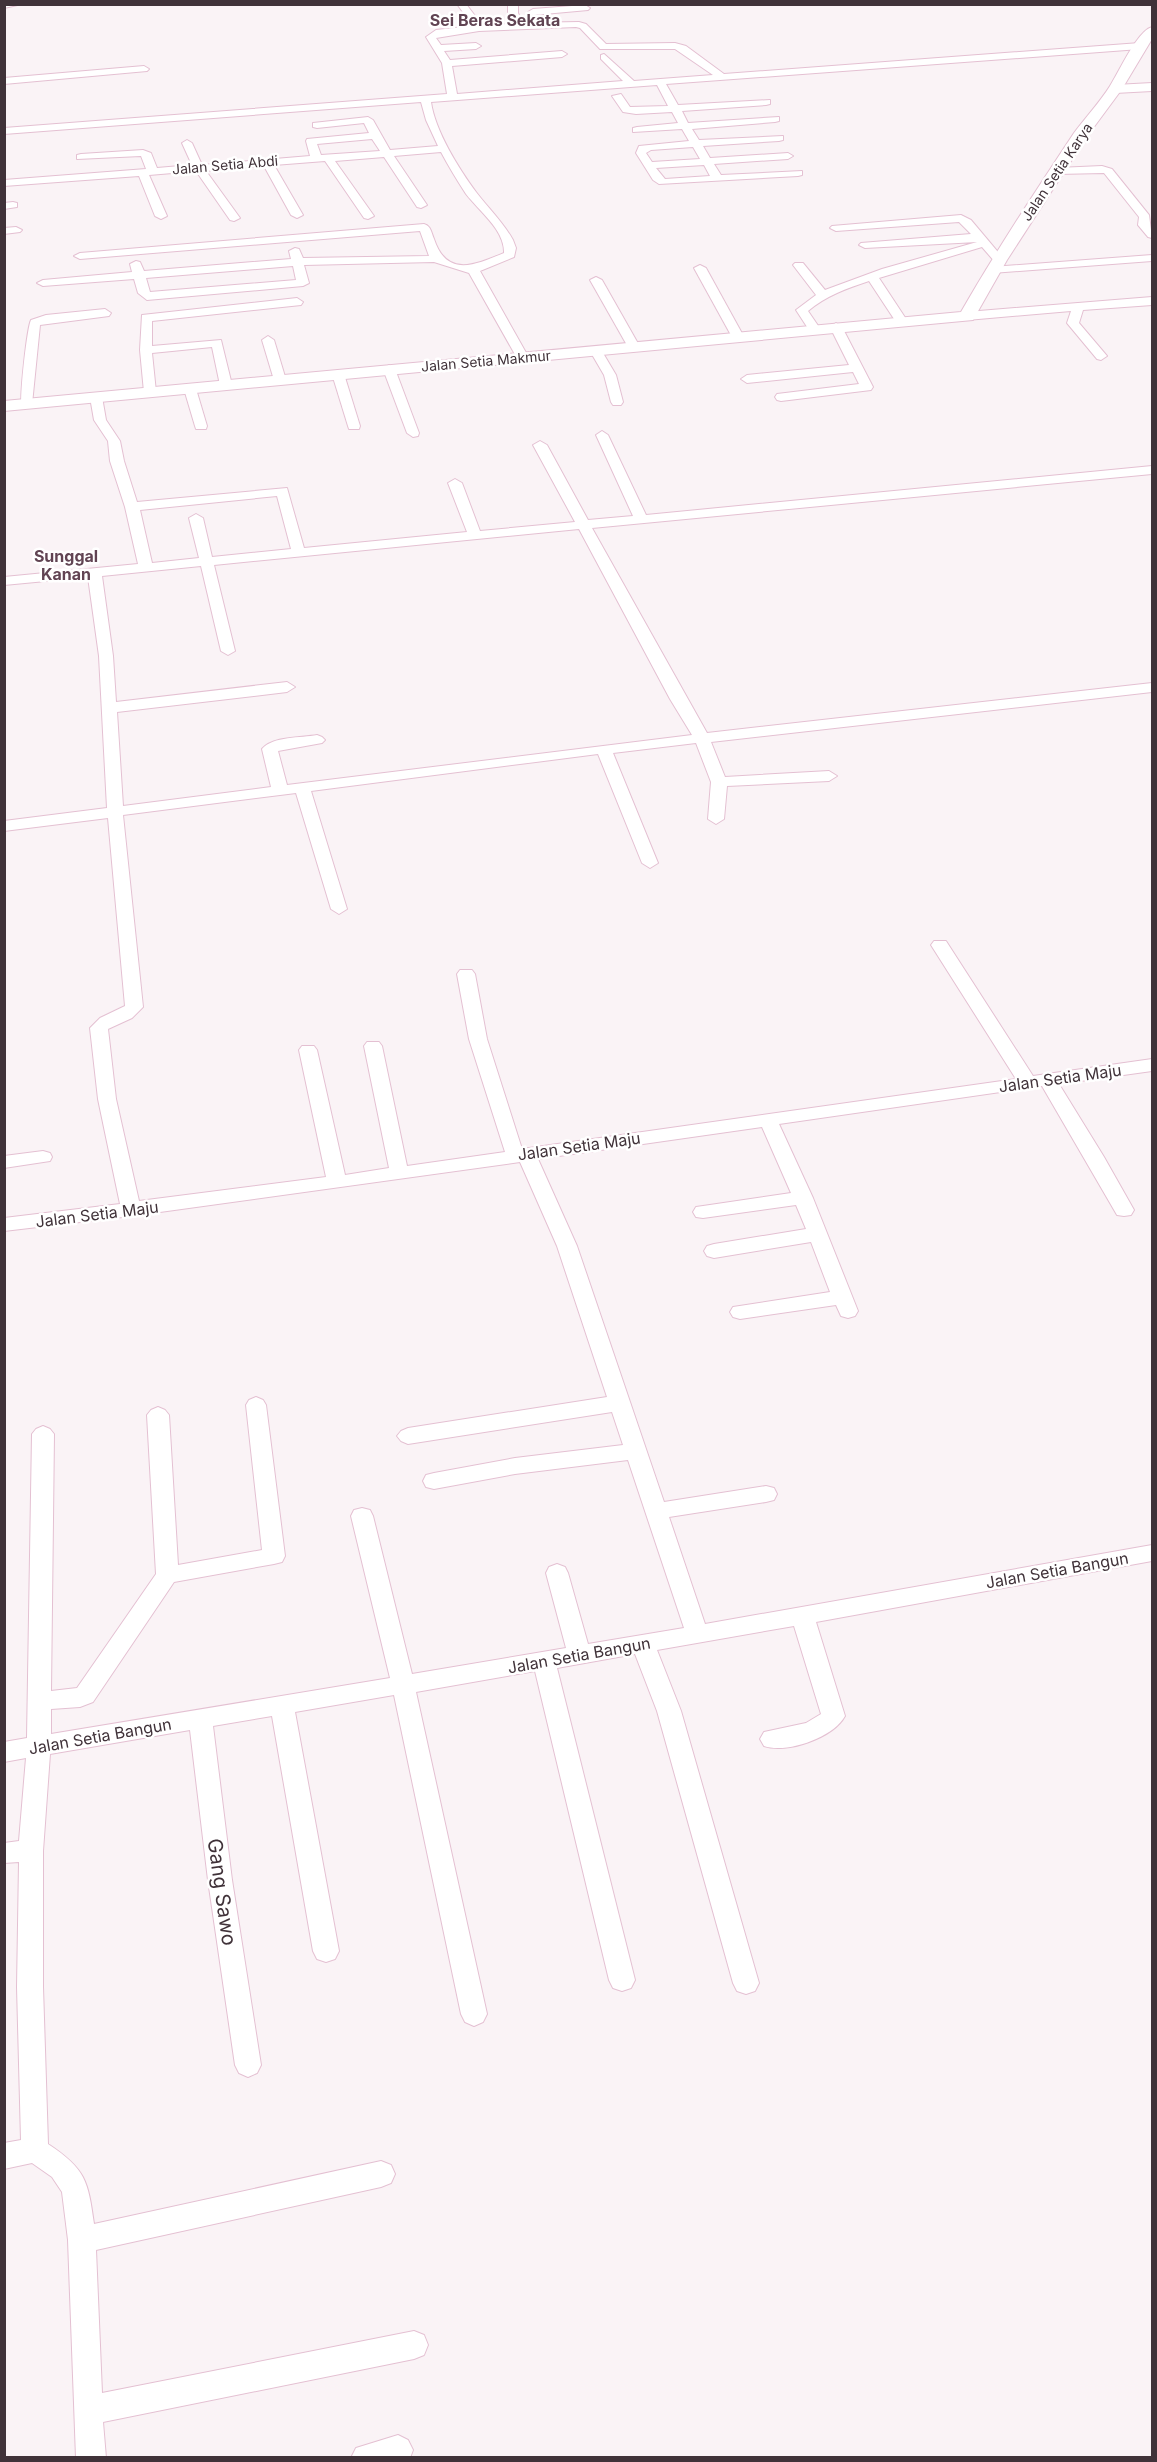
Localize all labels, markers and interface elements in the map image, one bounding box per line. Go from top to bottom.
district label: Sei Beras Sekata [430,10,560,30]
street label: Jalan Setia Karya [1017,119,1096,224]
street label: Jalan Setia Abdi [171,151,279,178]
street label: Jalan Setia Makmur [420,346,552,375]
district label: Sunggal Kanan [34,546,98,584]
street label: Jalan Setia Maju [997,1059,1123,1097]
street label: Jalan Setia Maju [516,1127,642,1165]
street label: Jalan Setia Maju [34,1197,160,1231]
street label: Jalan Setia Bangun [984,1548,1130,1592]
street label: Jalan Setia Bangun [506,1633,652,1677]
street label: Jalan Setia Bangun [27,1714,173,1758]
street label: Gang Sawo [203,1837,241,1947]

